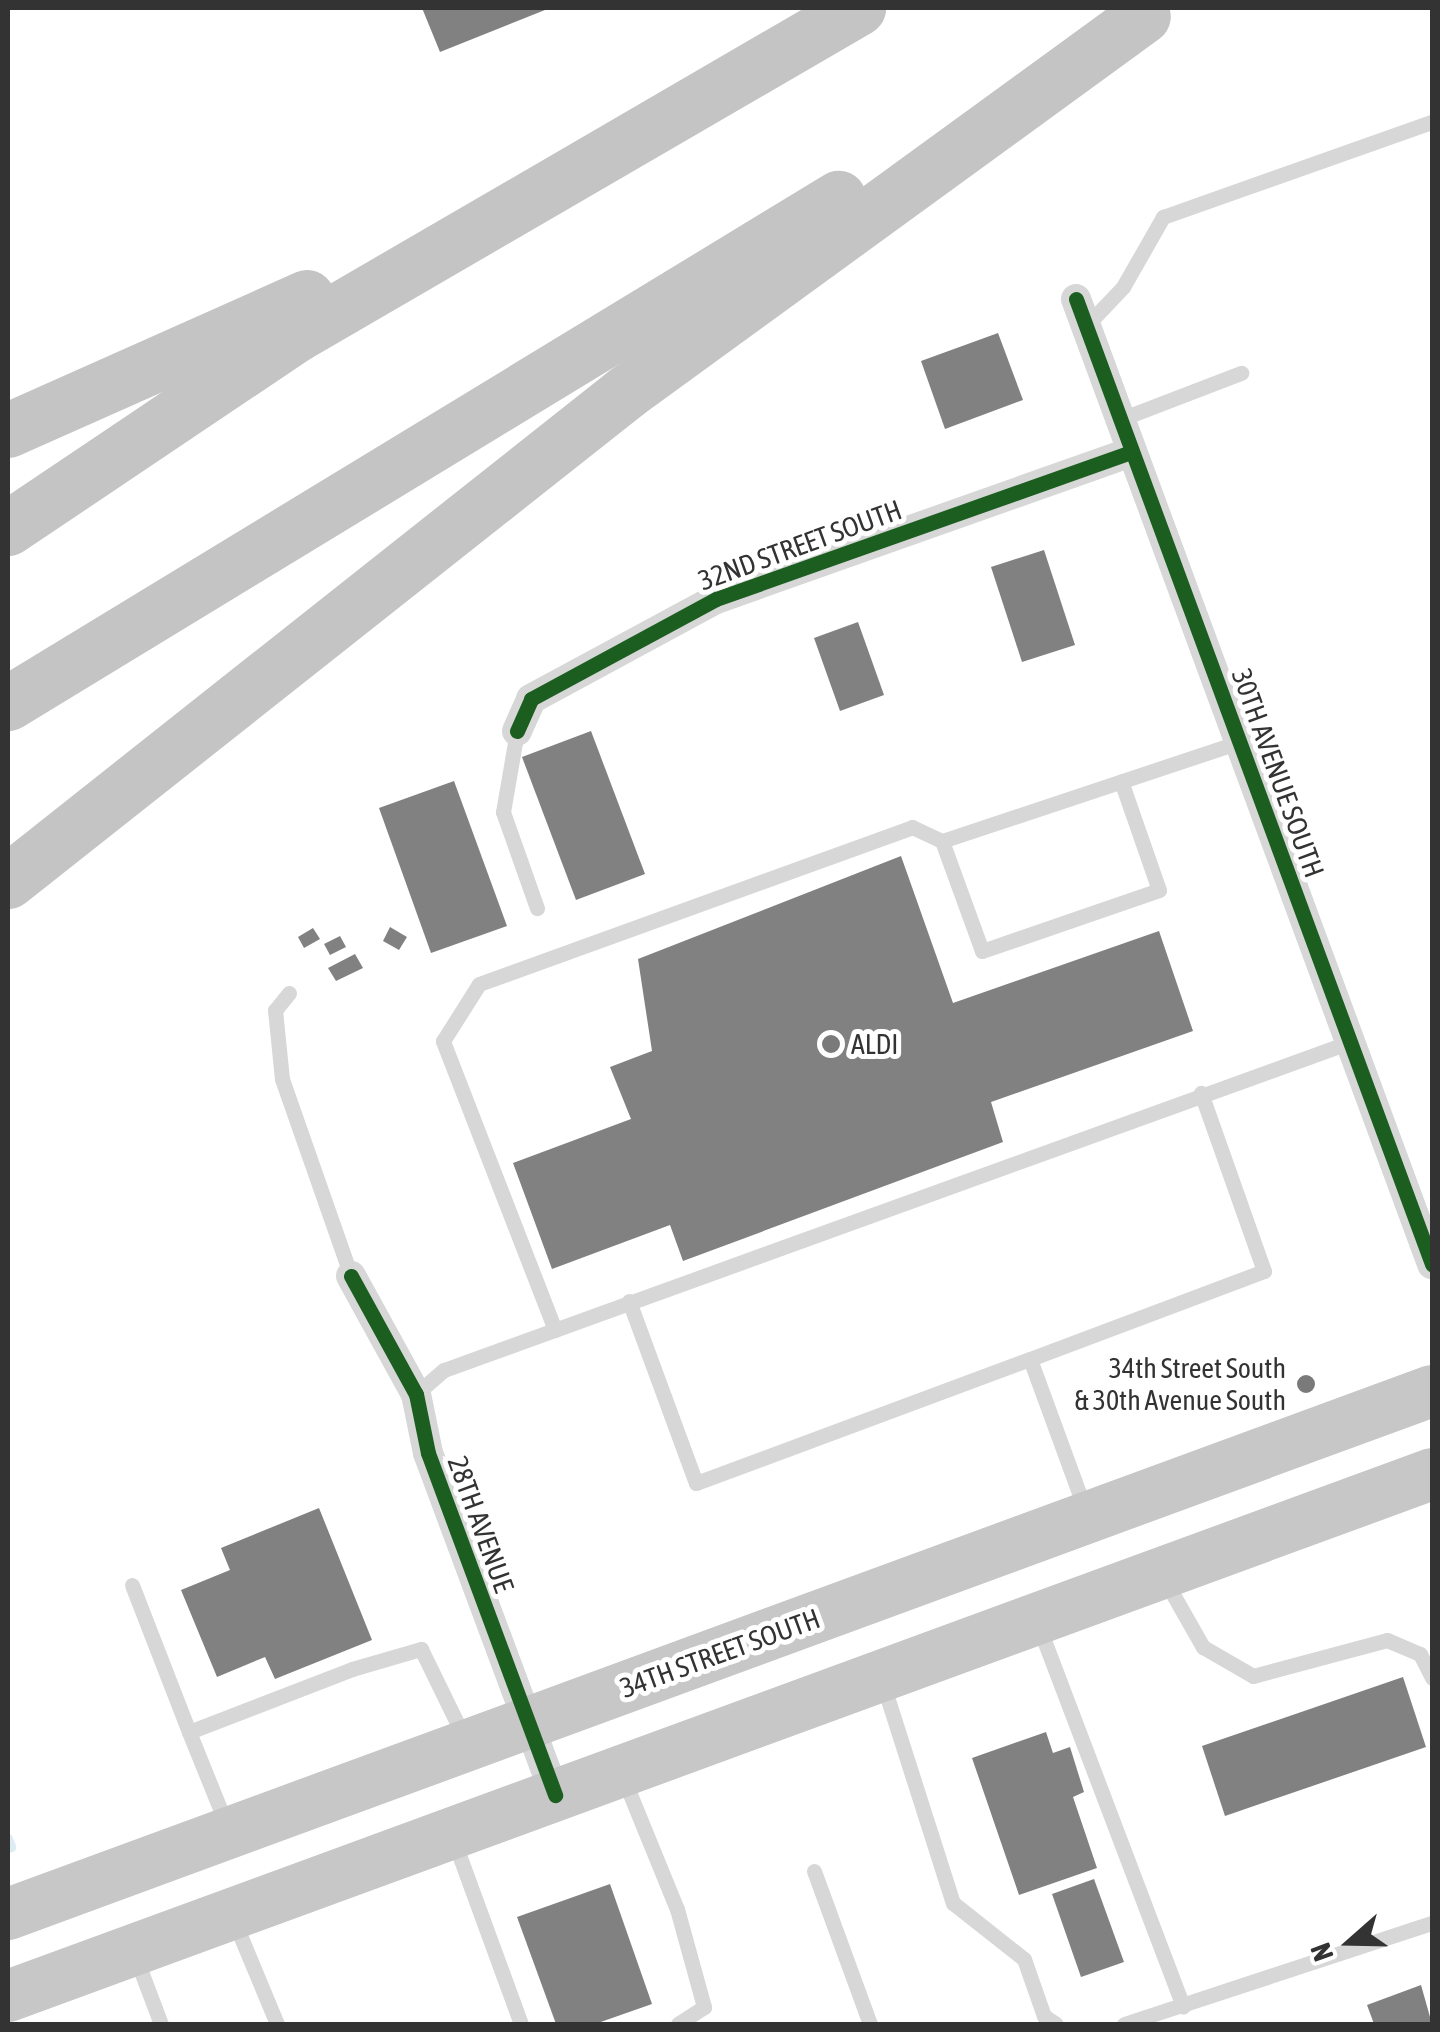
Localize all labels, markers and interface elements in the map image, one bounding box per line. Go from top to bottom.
street label: 32ND STREET SOUTH [694,493,906,597]
street label: 30TH AVENUE SOUTH [1225,664,1331,882]
place label: ALDI [851,1027,898,1061]
marker: ALDI [820,1033,842,1055]
place label: 34th Street South & 30th Avenue South [1074,1351,1286,1417]
marker: 34th Street South & 30th Avenue South [1295,1373,1317,1395]
street label: 28TH AVENUE [441,1451,521,1597]
street label: 34TH STREET SOUTH [616,1601,824,1705]
north arrow [1300,1892,1400,1992]
text: N [1304,1939,1340,1966]

